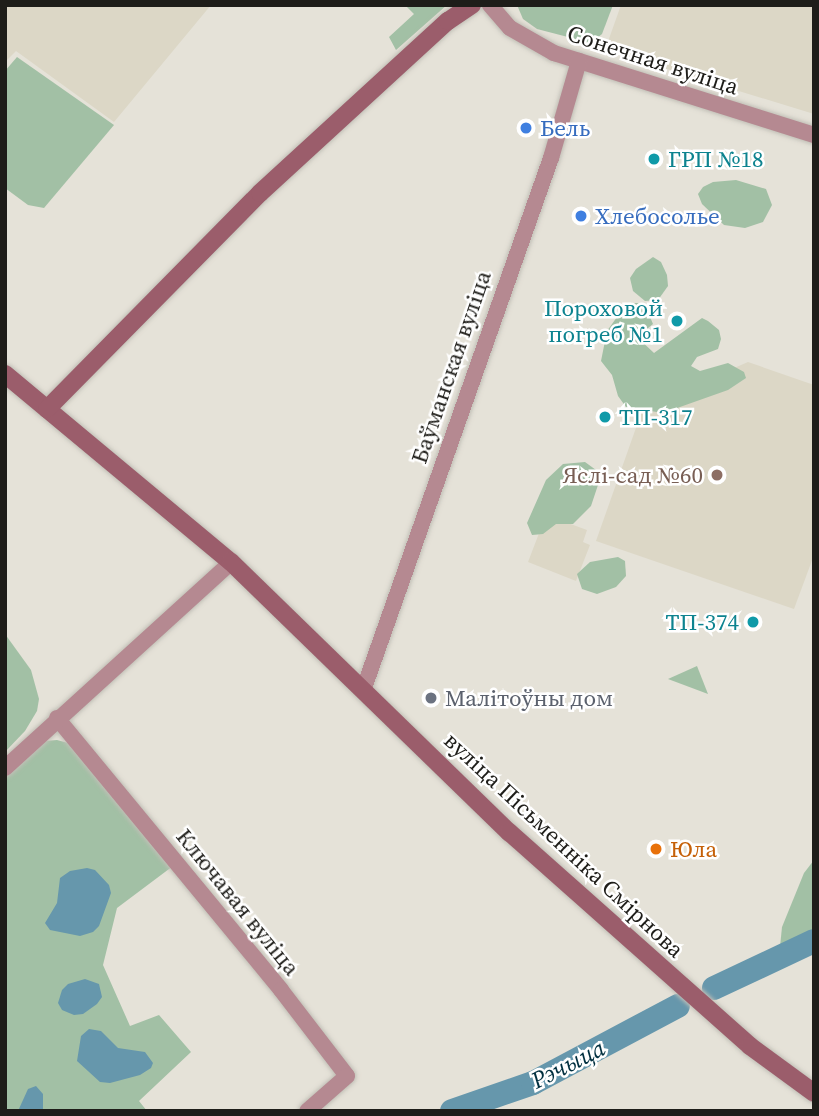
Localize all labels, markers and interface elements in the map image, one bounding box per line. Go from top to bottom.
street label: Сонечная вуліца [564,19,742,101]
place label: Бель [540,114,590,142]
marker: Бель [518,120,534,136]
place label: ГРП №18 [668,145,764,173]
marker: ГРП №18 [646,151,662,167]
place label: Хлебосолье [595,202,720,230]
marker: Хлебосолье [573,208,589,224]
street label: Баўманская вуліца [405,267,497,467]
place label: Пороховой погреб №1 [544,294,663,348]
marker: Пороховой погреб №1 [669,313,685,329]
place label: ТП-317 [619,403,692,431]
marker: ТП-317 [597,409,613,425]
place label: Яслі-сад №60 [563,461,703,489]
marker: Яслі-сад №60 [709,467,725,483]
place label: ТП-374 [666,608,739,636]
marker: ТП-374 [745,614,761,630]
place label: Малітоўны дом [445,684,613,712]
marker: Малітоўны дом [423,690,439,706]
street label: вуліца Пісьменніка Смірнова [438,727,690,963]
street label: Ключавая вуліца [170,823,306,981]
place label: Юла [670,835,717,863]
marker: Юла [648,841,664,857]
water label: Рэчыца [526,1033,610,1095]

